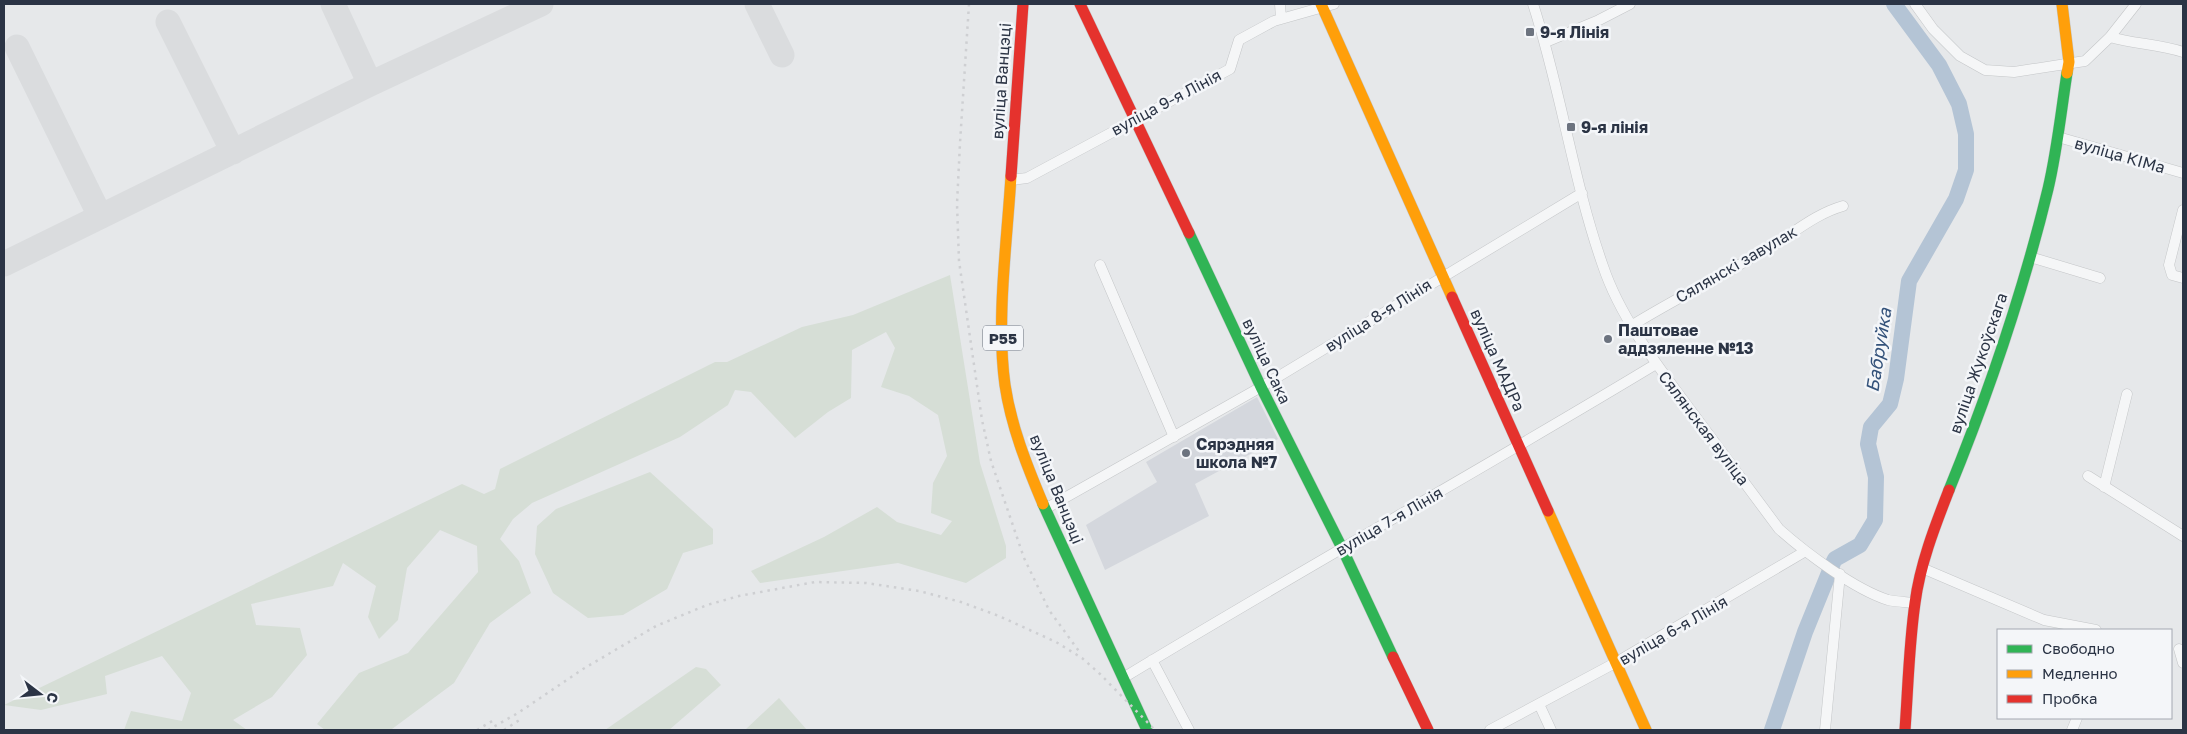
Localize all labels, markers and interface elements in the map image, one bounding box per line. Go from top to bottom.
street label: вуліца Ванцэці [987,22,1015,140]
place label: 9-я Лінія [1540,22,1609,42]
marker: 9-я Лінія [1524,26,1536,38]
street label: вуліца 9-я Лінія [1107,65,1225,139]
place label: 9-я лінія [1581,117,1648,137]
marker: 9-я лінія [1565,121,1577,133]
street label: вуліца КІМа [2072,133,2168,177]
street label: Сялянскі завулак [1672,221,1800,307]
street label: вуліца 8-я Лінія [1321,274,1435,356]
street label: вуліца Жукоўскага [1945,290,2011,436]
street label: вуліца МАДРа [1466,306,1530,414]
water label: Бабруйка [1860,306,1896,394]
street label: вуліца Сака [1238,315,1296,407]
place label: Паштовае аддзяленне №13 [1618,320,1754,358]
road number: Р55 [983,326,1023,350]
marker: Паштовае аддзяленне №13 [1602,333,1614,345]
street label: Сялянская вуліца [1654,367,1754,489]
street label: вуліца Ванцэці [1026,431,1088,547]
place label: Сярэдняя школа №7 [1196,434,1277,472]
marker: Сярэдняя школа №7 [1180,447,1192,459]
street label: вуліца 7-я Лінія [1332,482,1446,560]
street label: вуліца 6-я Лінія [1615,591,1731,669]
legend [1997,629,2172,719]
text: Свободно [2042,639,2115,657]
text: Медленно [2042,664,2118,682]
north arrow [15,669,65,719]
text: Пробка [2042,689,2097,707]
text: С [43,691,63,705]

